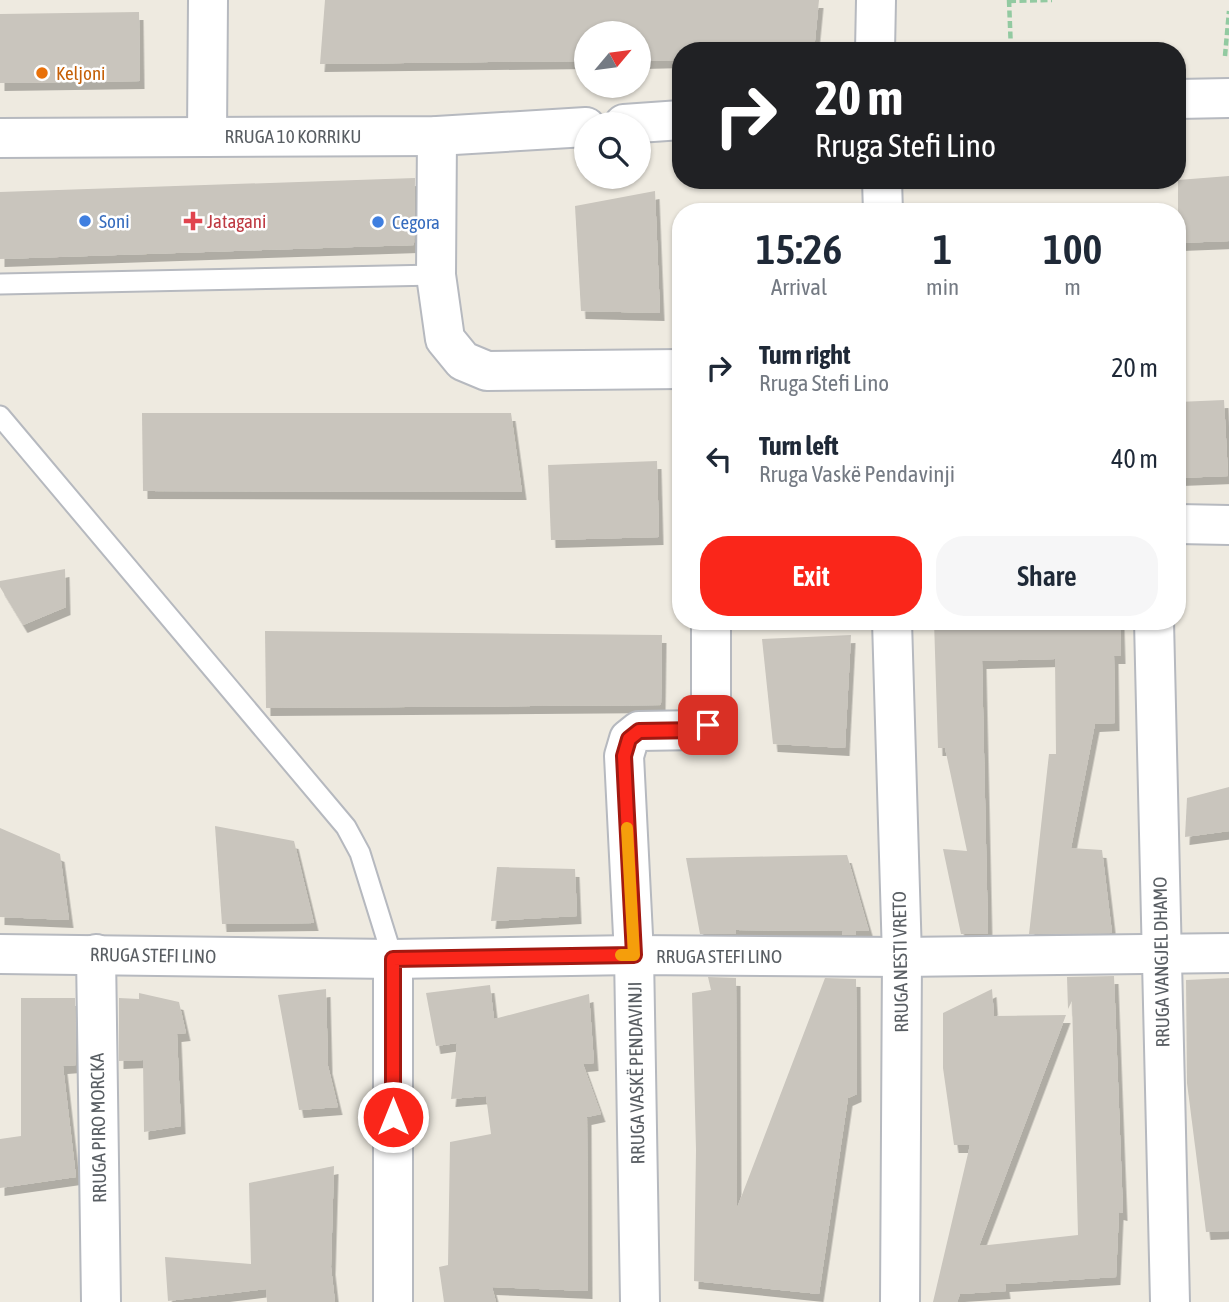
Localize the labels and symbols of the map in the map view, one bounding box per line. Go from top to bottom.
north arrow [574,21,651,98]
place label: Keljoni [56,62,105,84]
marker: Keljoni [34,65,50,81]
street label: RRUGA 10 KORRIKU [225,125,361,147]
place label: Soni [99,210,130,232]
place label: Jatagani [207,210,266,232]
place label: Cegora [392,211,440,233]
marker: Soni [77,213,93,229]
marker: Jatagani [185,213,201,229]
marker: Cegora [370,214,386,230]
pin [678,695,738,755]
street label: RRUGA VANGJEL DHAMO [1149,876,1173,1048]
street label: RRUGA NESTI VRETO [888,891,912,1033]
street label: RRUGA STEFI LINO [90,943,216,967]
street label: RRUGA STEFI LINO [656,945,782,967]
street label: RRUGA VASKË PENDAVINJI [623,981,649,1165]
street label: RRUGA PIRO MORCKA [86,1052,110,1203]
position arrow [356,1080,430,1154]

